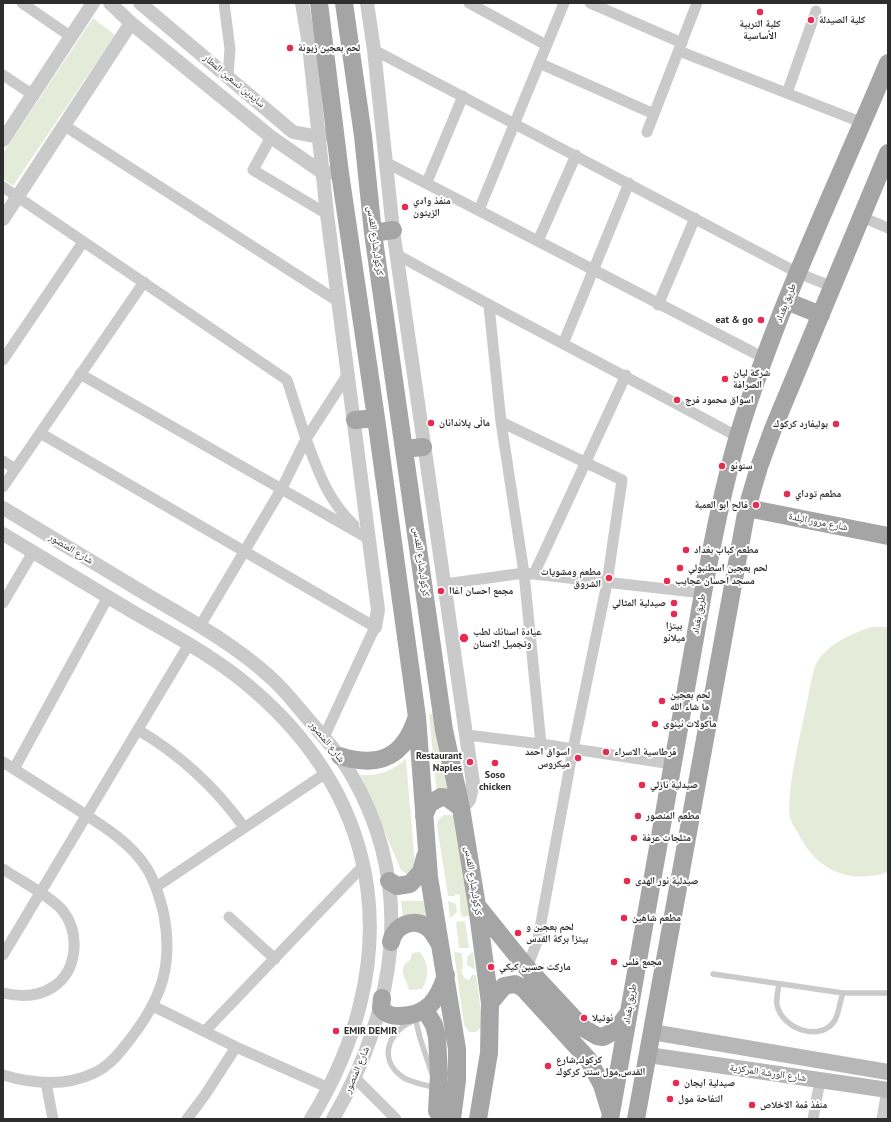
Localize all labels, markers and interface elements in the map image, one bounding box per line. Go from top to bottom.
marker: كلية التربية الأساسية [755,7,765,17]
place label: كلية الصيدلة [819,14,865,26]
marker: كلية الصيدلة [806,15,816,25]
place label: كلية التربية الأساسية [739,18,781,42]
place label: لحم بعجين زيونة [298,42,360,54]
marker: لحم بعجين زيونة [285,43,295,53]
street label: سايدين تسعين المطار [201,52,267,110]
place label: منفذ وادي الزيتون [413,195,451,218]
marker: منفذ وادي الزيتون [400,202,410,212]
street label: كركوك,شارع القدس [364,206,386,276]
street label: طريق بغداد [773,282,799,324]
place label: eat & go [716,314,753,326]
marker: eat & go [756,315,766,325]
place label: شركة ليان الصرافة [733,367,770,390]
marker: شركة ليان الصرافة [720,374,730,384]
place label: اسواق محمود فرج [685,394,754,406]
marker: اسواق محمود فرج [672,395,682,405]
place label: ماڵی پلاندانان [439,417,490,429]
marker: ماڵی پلاندانان [426,418,436,428]
place label: بوليفارد كركوك [773,418,828,430]
marker: بوليفارد كركوك [831,419,841,429]
place label: سنونو [730,460,752,472]
marker: سنونو [717,461,727,471]
place label: مطعم توداي [795,488,841,500]
marker: مطعم توداي [782,489,792,499]
place label: فالح ابو العمبة [695,499,748,511]
marker: فالح ابو العمبة [751,500,761,510]
street label: شارع مرور البلدة [787,510,849,534]
street label: كركوك,شارع القدس [410,527,432,597]
street label: شارع المنصور [47,531,95,567]
place label: مطعم كباب بغداد [694,544,758,556]
marker: مطعم كباب بغداد [681,545,691,555]
place label: لحم بعجين اسطنبولي [688,562,767,574]
marker: لحم بعجين اسطنبولي [675,563,685,573]
place label: مطعم ومشويات الشروق [541,566,601,590]
marker: مطعم ومشويات الشروق [604,573,614,583]
place label: مسجد احسان عجايب [675,575,755,587]
marker: مسجد احسان عجايب [662,576,672,586]
place label: مجمع احسان اغاا [449,585,513,597]
marker: مجمع احسان اغاا [436,586,446,596]
street label: طريق بغداد [690,593,708,635]
place label: صيدلية المثالي [612,597,666,609]
marker: صيدلية المثالي [669,598,679,608]
marker: بيتزا ميلانو [669,609,679,619]
place label: بيتزا ميلانو [663,620,685,644]
place label: عيادة اسنانك لطب وتجميل الاسنان [473,626,542,650]
marker: عيادة اسنانك لطب وتجميل الاسنان [458,632,470,644]
place label: لحم بعجين ما شاء الله [670,689,710,712]
marker: لحم بعجين ما شاء الله [657,696,667,706]
place label: مأكولات نينوى [663,718,716,730]
street label: شارع المنصور [307,719,347,765]
marker: مأكولات نينوى [650,719,660,729]
place label: اسواق احمد ميكروس [525,746,570,770]
place label: قرطاسية الاسراء [614,746,676,758]
marker: قرطاسية الاسراء [601,747,611,757]
place label: Restaurant Naples [416,750,462,774]
marker: اسواق احمد ميكروس [573,753,583,763]
marker: Restaurant Naples [465,757,475,767]
marker: Soso chicken [490,758,500,768]
place label: Soso chicken [479,769,511,792]
place label: صيدلية نازلي [650,779,698,791]
marker: صيدلية نازلي [637,780,647,790]
place label: مطعم المنصور [646,810,700,822]
marker: مطعم المنصور [633,811,643,821]
place label: مثلجات عرفة [642,832,691,844]
marker: مثلجات عرفة [629,833,639,843]
street label: كركوك,شارع القدس [462,846,484,916]
place label: صيدلية نور الهدى [635,875,698,887]
marker: صيدلية نور الهدى [622,876,632,886]
place label: مطعم شاهين [632,912,681,924]
marker: مطعم شاهين [619,913,629,923]
place label: لحم بعجين و بيتزا بركة القدس [526,921,588,944]
marker: لحم بعجين و بيتزا بركة القدس [513,928,523,938]
place label: مجمع فلس [622,956,662,968]
marker: مجمع فلس [609,957,619,967]
place label: ماركت حسين كيكي [499,961,571,973]
marker: ماركت حسين كيكي [486,962,496,972]
street label: طريق بغداد [621,983,639,1025]
place label: نوتيلا [592,1012,613,1024]
marker: نوتيلا [579,1013,589,1023]
place label: EMIR DEMIR [344,1025,397,1037]
marker: EMIR DEMIR [331,1026,341,1036]
street label: شارع المنصور [342,1045,372,1095]
place label: كركوك,شارع القدس,مول سنتر كركوك [556,1054,645,1078]
marker: كركوك,شارع القدس,مول سنتر كركوك [543,1061,553,1071]
street label: شارع الورشة المركزية [729,1062,807,1084]
place label: صيدلية ايجان [684,1077,735,1089]
marker: صيدلية ايجان [671,1078,681,1088]
place label: التفاحة مول [678,1093,723,1105]
marker: التفاحة مول [665,1094,675,1104]
place label: منفذ قمة الاخلاص [760,1099,827,1111]
marker: منفذ قمة الاخلاص [747,1100,757,1110]

